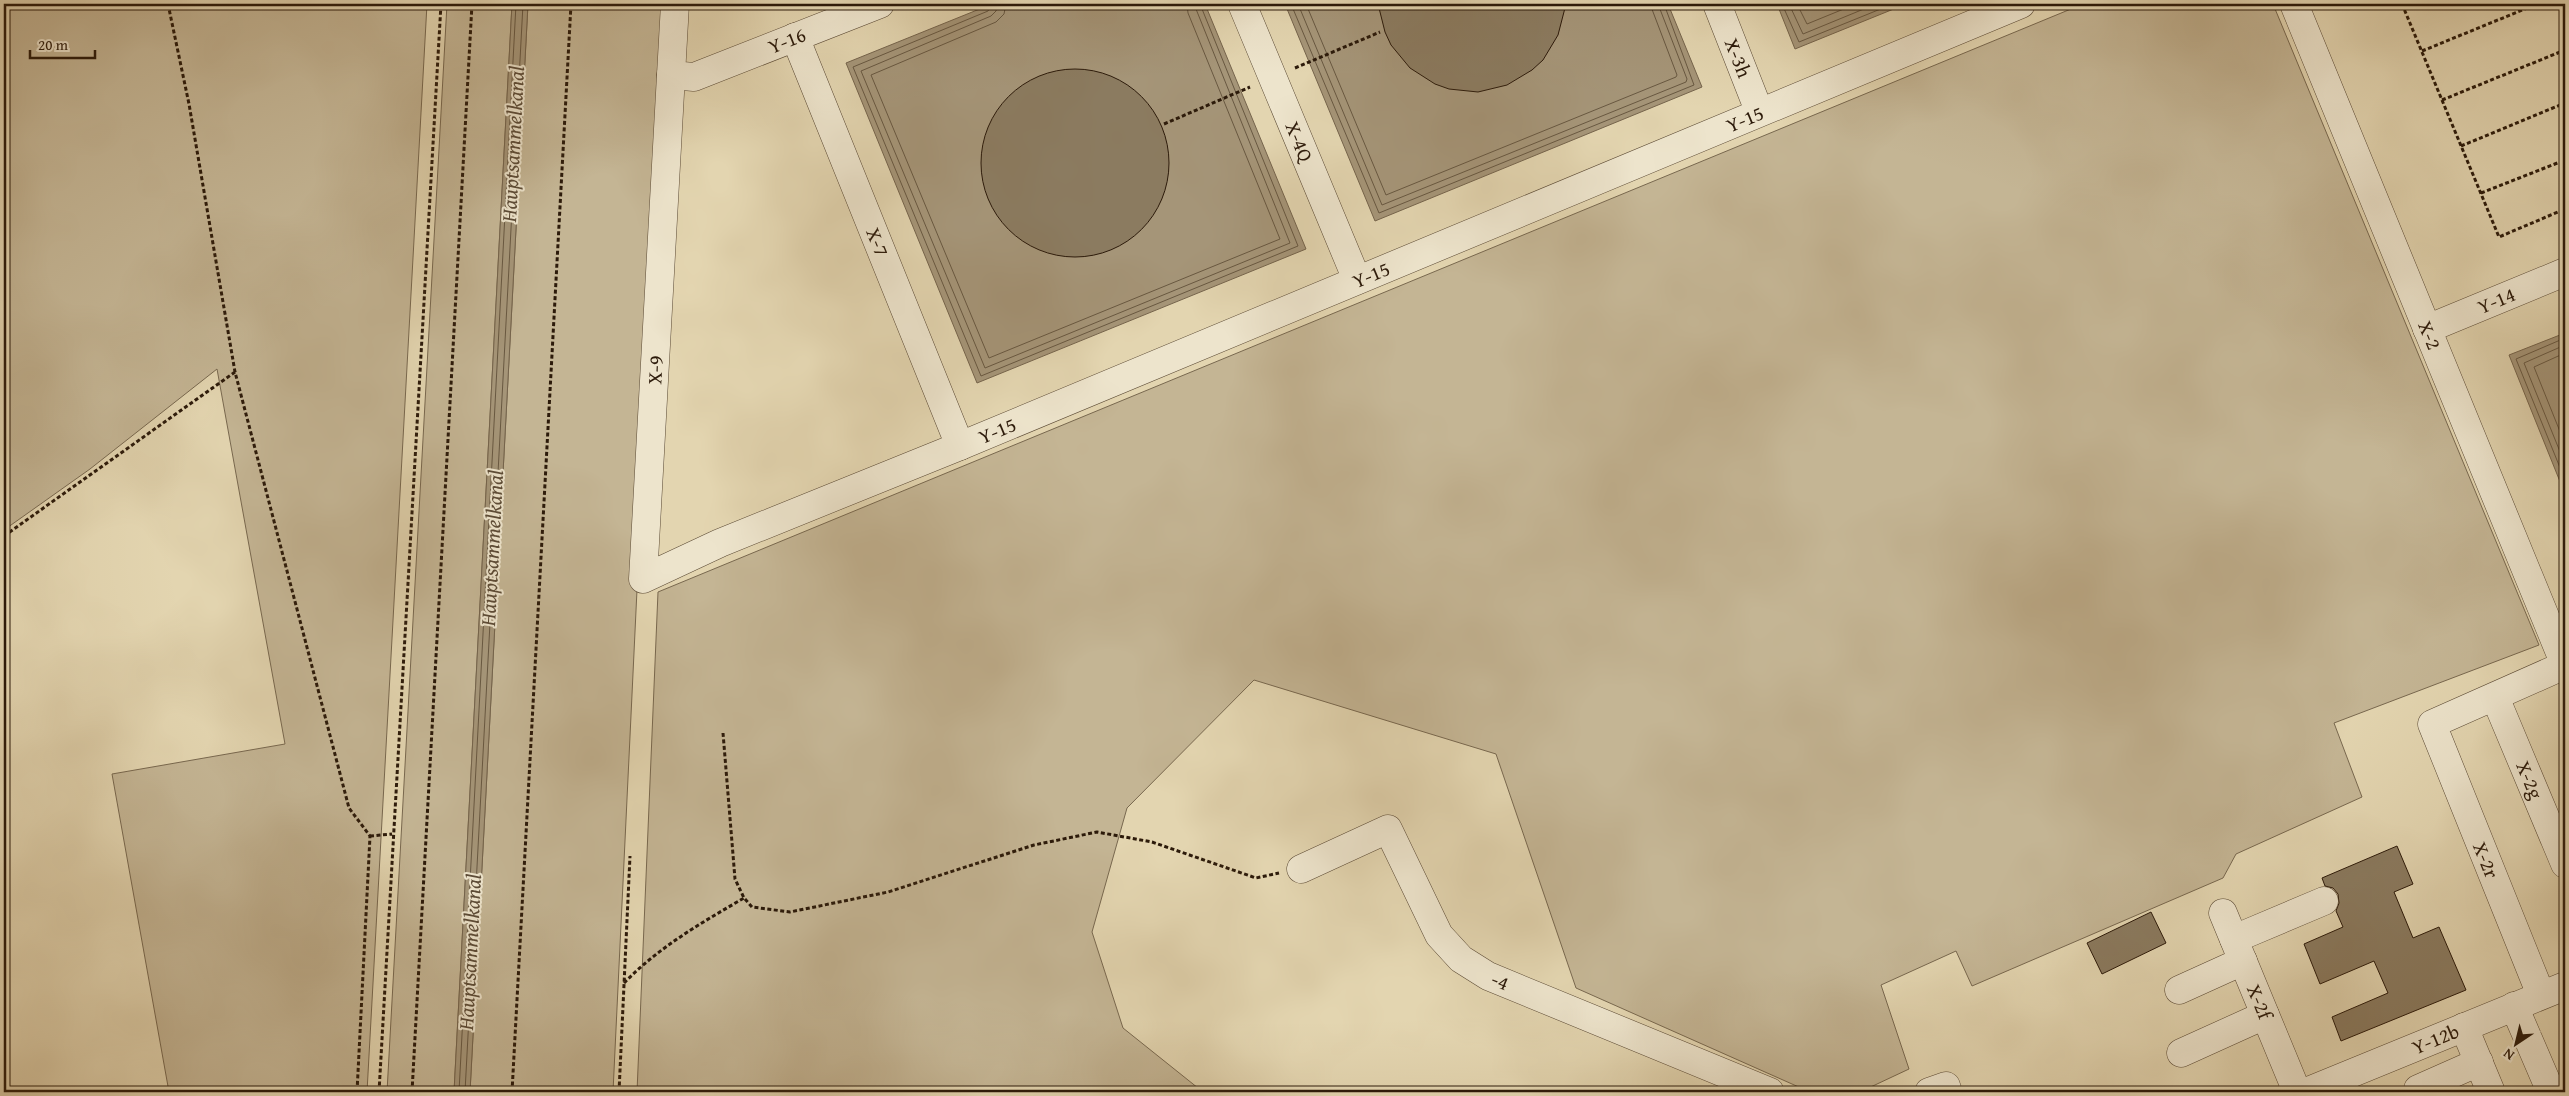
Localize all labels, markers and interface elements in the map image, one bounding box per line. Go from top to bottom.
street label: Y-16 [764,20,810,61]
scale bar [30,28,95,60]
text: 20 m [38,34,69,55]
street label: X-3h [1718,34,1759,82]
water label: Hauptsammelkanal [493,65,532,224]
street label: Y-15 [1722,98,1768,139]
street label: X-4Q [1278,117,1321,167]
street label: X-7 [859,223,897,261]
street label: Y-15 [1348,254,1394,295]
street label: Y-14 [2473,279,2519,321]
street label: X-2 [2411,316,2449,354]
street label: X-9 [639,355,670,385]
street label: Y-15 [974,409,1020,451]
water label: Hauptsammelkanal [472,469,511,628]
street label: X-2g [2509,756,2551,803]
street label: X-2r [2466,837,2507,882]
water label: Hauptsammelkanal [450,873,489,1032]
street label: -4 [1487,964,1514,997]
street label: X-2f [2240,980,2281,1026]
street label: Y-12b [2407,1016,2463,1061]
north arrow [2492,1018,2542,1068]
text: N [2498,1043,2518,1066]

